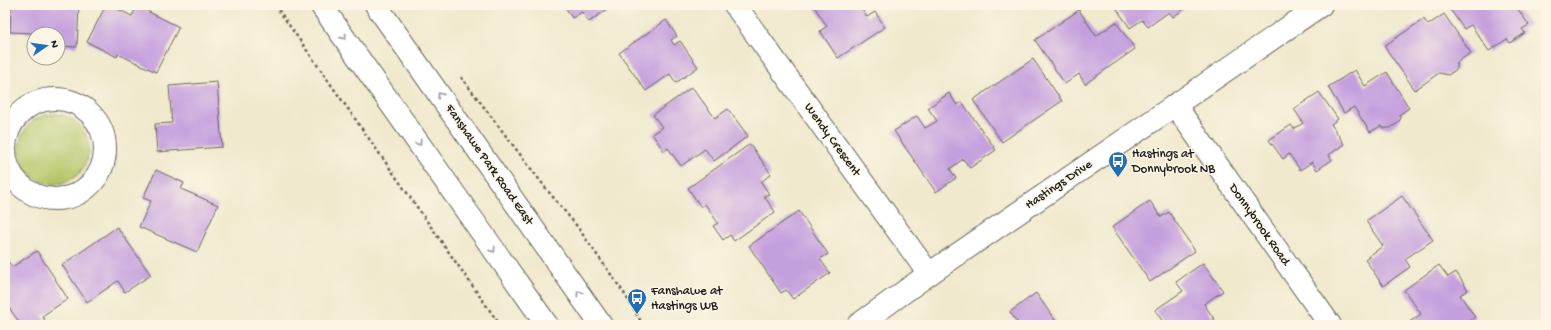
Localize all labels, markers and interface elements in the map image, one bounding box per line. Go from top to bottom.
north arrow [26,26,66,66]
one-way arrow [339,33,347,40]
text: N [47,39,60,49]
one-way arrow [437,92,445,99]
street label: Wendy Crescent [800,100,865,181]
street label: Fanshawe Park Road East [441,101,537,230]
one-way arrow [414,139,421,146]
place label: Hastings at Donnybrook NB [1131,147,1215,177]
bus stop icon: Hastings at Donnybrook NB [1107,150,1129,178]
street label: Hastings Drive [1023,157,1095,213]
street label: Donnybrook Road [1225,180,1294,270]
one-way arrow [489,245,496,252]
place label: Fanshawe at Hastings WB [650,284,724,314]
bus stop icon: Fanshawe at Hastings WB [626,287,648,315]
one-way arrow [576,290,584,297]

